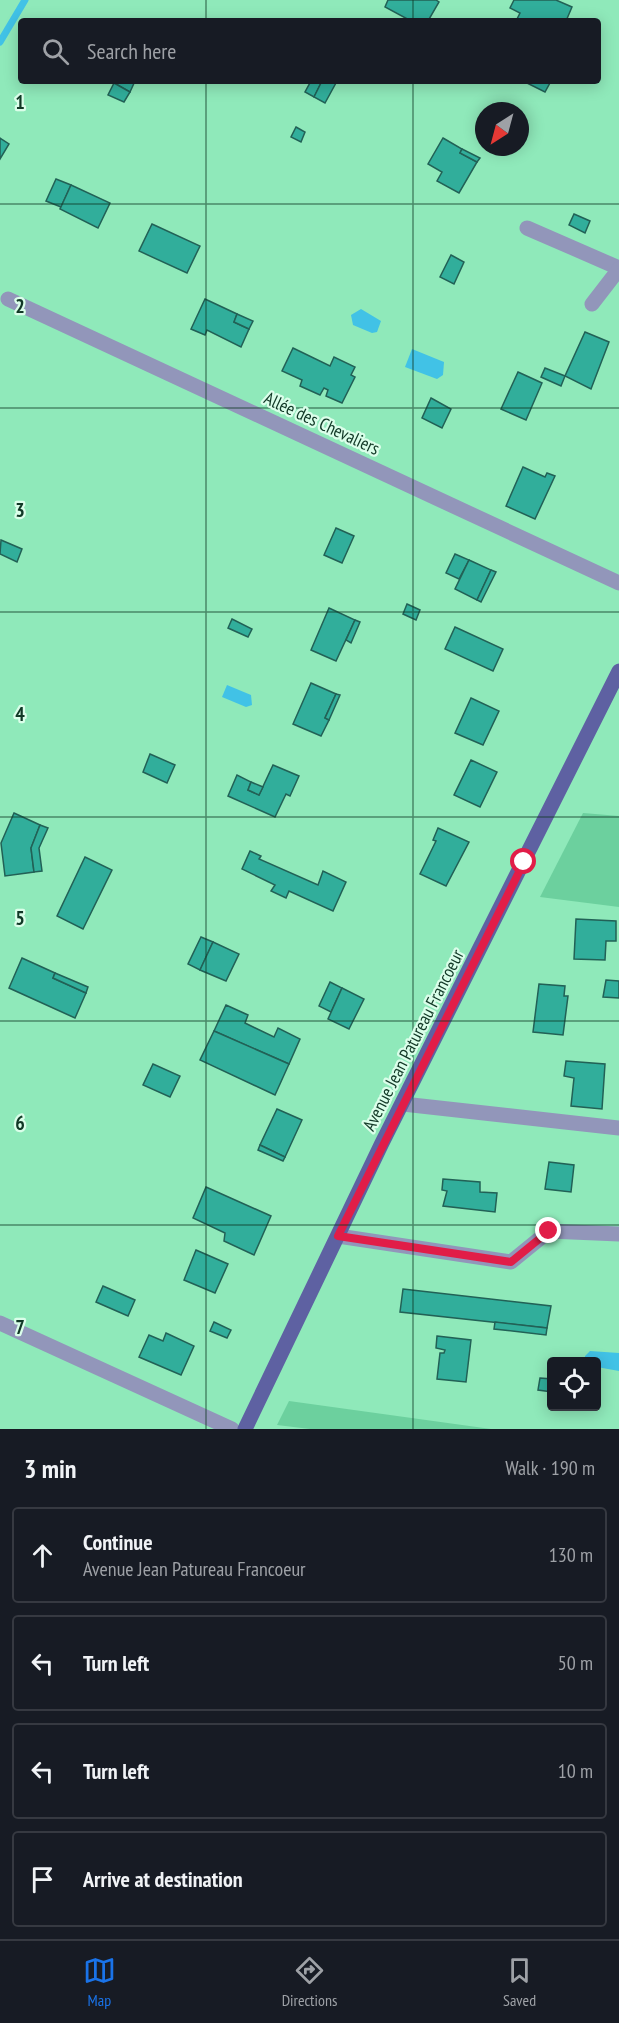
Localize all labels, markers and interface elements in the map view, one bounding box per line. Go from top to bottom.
search box [18,18,601,84]
icon: search [39,35,72,68]
text: Search here [87,37,176,65]
text: 1 [15,89,25,115]
north arrow [475,102,529,156]
text: 2 [15,293,25,319]
street label: Allée des Chevaliers [261,386,383,460]
text: 3 [15,497,25,523]
text: 4 [15,701,25,727]
route start [510,848,536,874]
text: 5 [15,905,25,931]
street label: Avenue Jean Patureau Francoeur [357,945,469,1134]
text: 6 [15,1110,25,1136]
route end [535,1217,561,1243]
text: 7 [15,1314,25,1340]
map controls [547,1357,601,1411]
button: locate [547,1357,601,1411]
text: 3 min [24,1452,77,1485]
text: Walk · 190 m [505,1455,595,1481]
text: Continue [83,1528,153,1556]
icon: ahead [26,1539,59,1572]
text: 130 m [549,1542,593,1568]
text: Avenue Jean Patureau Francoeur [83,1556,306,1582]
icon: left [26,1647,59,1680]
text: Turn left [83,1649,149,1677]
text: 50 m [558,1650,593,1676]
icon: left [26,1755,59,1788]
text: Turn left [83,1757,149,1785]
text: 10 m [558,1758,593,1784]
icon: arrive [26,1863,59,1896]
text: Arrive at destination [83,1865,243,1893]
tab: Map [83,1954,116,2010]
tab: Directions [282,1954,337,2010]
tab: Saved [503,1954,536,2010]

